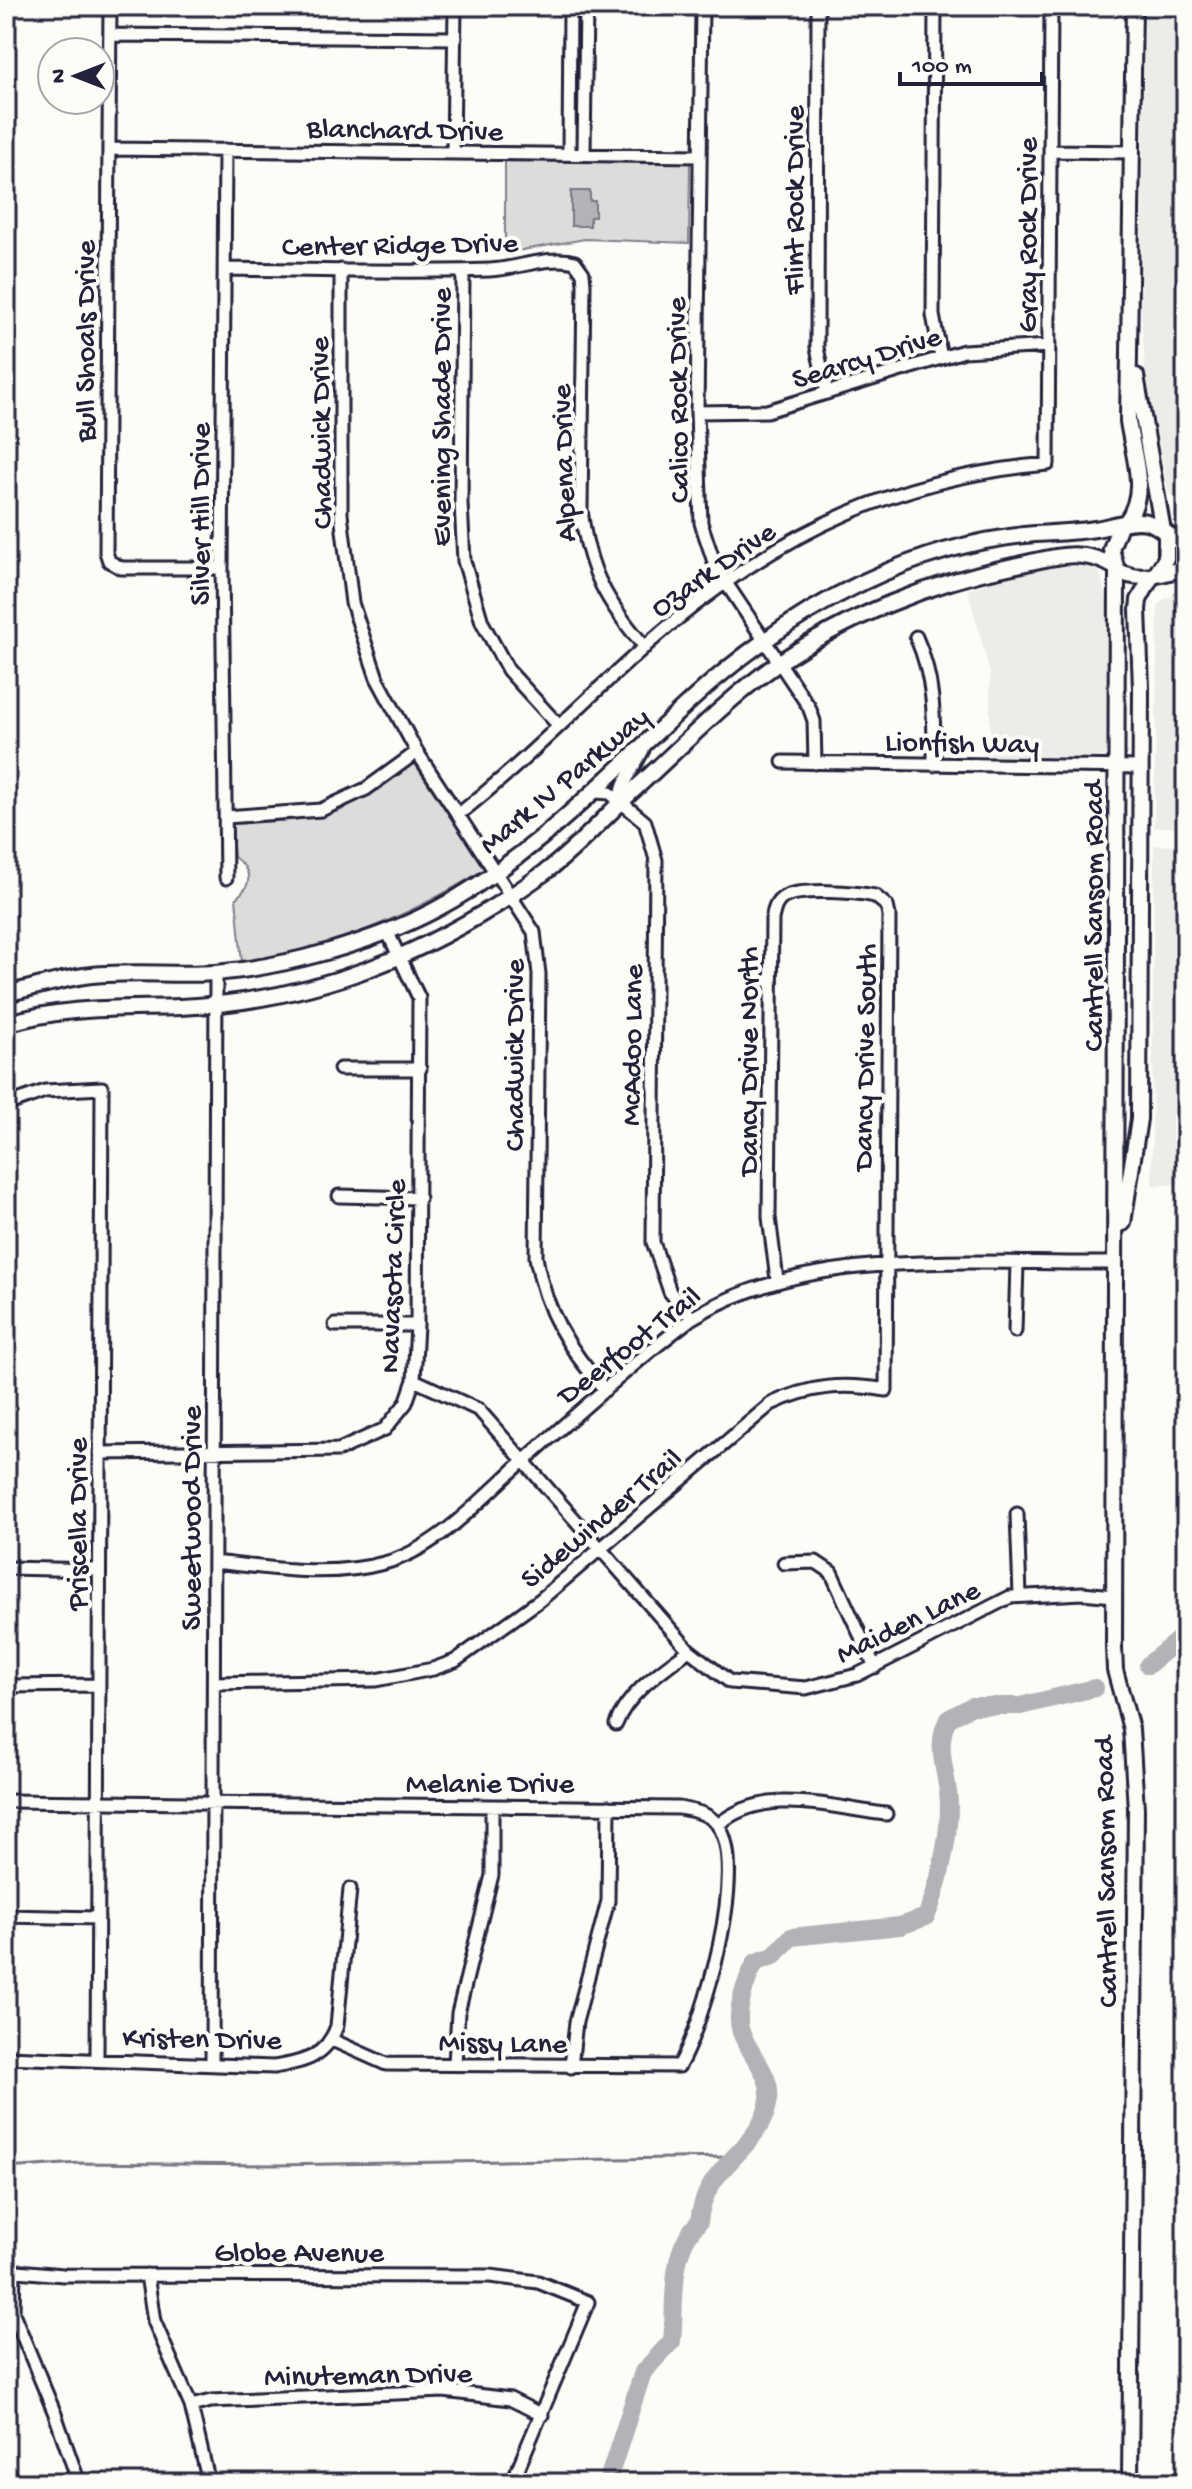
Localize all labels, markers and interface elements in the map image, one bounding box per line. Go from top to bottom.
north arrow [36,36,116,116]
scale bar [900,36,1042,86]
text: 100 m [911,53,972,82]
text: N [47,69,73,83]
street label: Flint Rock Drive [780,105,815,296]
street label: Blanchard Drive [305,113,504,152]
street label: Gray Rock Drive [1013,137,1048,333]
street label: Center Ridge Drive [282,228,519,267]
street label: Bull Shoals Drive [71,239,106,443]
street label: Evening Shade Drive [427,287,462,546]
street label: Calico Rock Drive [661,296,700,503]
street label: Searcy Drive [788,321,947,400]
street label: Chadwick Drive [304,336,343,529]
street label: Alpena Drive [546,383,587,542]
street label: Silver Hill Drive [186,422,221,605]
street label: Ozark Drive [645,516,784,627]
street label: Mark IV Parkway [474,701,658,864]
street label: Lionfish Way [885,727,1040,764]
street label: Cantrell Sansom Road [1079,778,1114,1052]
street label: Dancy Drive South [848,943,887,1173]
street label: Dancy Drive North [734,946,769,1178]
street label: Chadwick Drive [500,958,535,1151]
street label: McAdoo Lane [616,963,653,1126]
street label: Navasota Circle [375,1178,416,1374]
street label: Deerfoot Trail [550,1281,710,1416]
street label: Sweetwood Drive [177,1405,212,1630]
street label: Priscella Drive [63,1437,98,1611]
street label: Sidewinder Trail [515,1443,691,1598]
street label: Maiden Lane [831,1574,987,1674]
street label: Cantrell Sansom Road [1089,1734,1128,2008]
street label: Melanie Drive [406,1769,575,1804]
street label: Kristen Drive [122,2023,282,2060]
street label: Missy Lane [438,2027,568,2064]
street label: Globe Avenue [214,2238,384,2273]
street label: Minuteman Drive [264,2358,473,2397]

